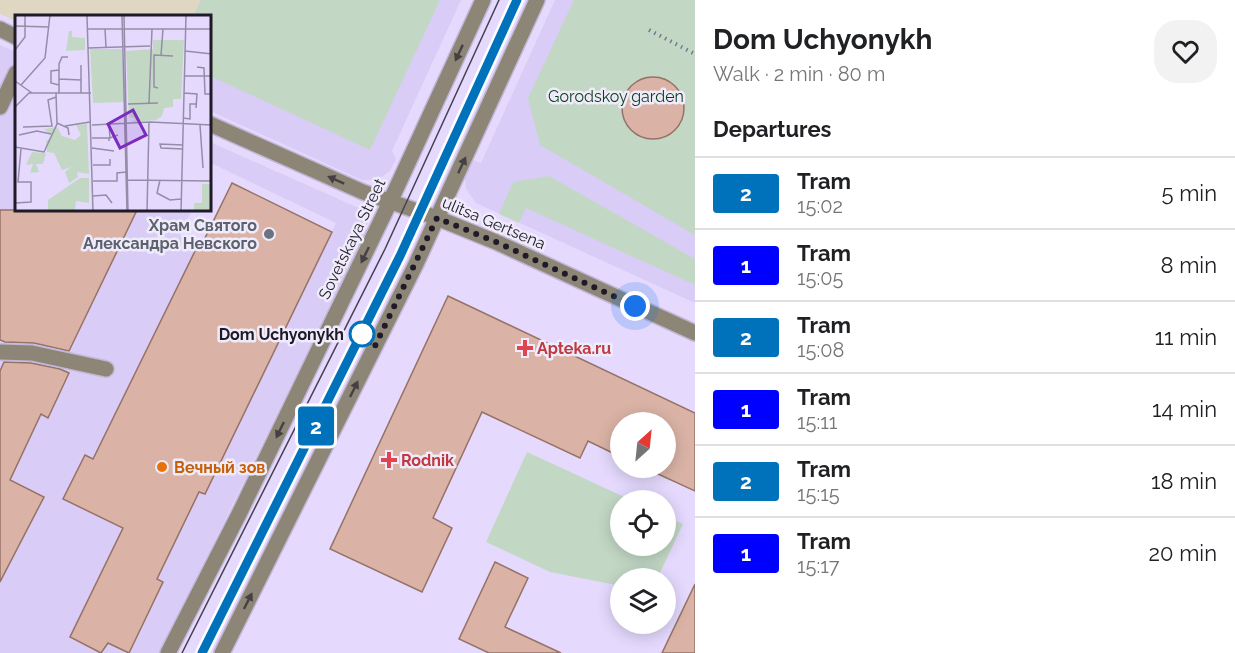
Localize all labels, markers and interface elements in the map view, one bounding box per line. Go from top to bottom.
inset map [15,15,212,212]
button: heart [1154,20,1217,83]
text: Dom Uchyonykh [713,23,932,56]
one-way arrow [454,45,463,62]
text: Walk · 2 min · 80 m [713,62,885,86]
park label: Gorodskoy garden [548,87,684,106]
text: Departures [713,116,831,142]
one-way arrow [457,157,466,174]
text: Tram [797,168,851,194]
street label: Sovetskaya Street [315,175,390,303]
one-way arrow [326,175,344,185]
text: 5 min [1162,180,1217,206]
text: 2 [740,181,752,206]
street label: ulitsa Gertsena [440,193,548,253]
text: 15:02 [797,194,843,218]
place label: Храм Святого Александра Невского [83,216,257,253]
marker: Храм Святого Александра Невского [262,227,276,241]
text: Tram [797,240,851,266]
one-way arrow [360,246,370,263]
text: 8 min [1161,252,1217,278]
text: 1 [741,253,751,278]
text: 15:05 [797,266,843,290]
your location [620,291,650,321]
text: Tram [797,312,851,338]
marker: Dom Uchyonykh [349,321,375,347]
text: 11 min [1155,324,1217,350]
place label: Dom Uchyonykh [219,325,344,344]
text: 2 [740,325,752,350]
text: 15:08 [797,338,844,362]
place label: Apteka.ru [537,339,611,358]
marker: Apteka.ru [518,341,532,355]
one-way arrow [349,380,359,397]
text: Tram [797,384,851,410]
text: 14 min [1152,396,1217,422]
text: 1 [741,397,751,422]
line badge: 2 [296,406,336,446]
text: 15:11 [797,410,837,434]
north arrow [610,412,676,478]
map controls [610,412,676,634]
text: 2 [310,414,322,439]
one-way arrow [275,422,284,439]
place label: Rodnik [401,451,454,470]
marker: Rodnik [382,453,396,467]
text: Tram [797,456,851,482]
place label: Вечный зов [174,458,265,477]
marker: Вечный зов [155,460,169,474]
text: 18 min [1151,468,1217,494]
text: 2 [740,469,752,494]
text: 15:15 [797,482,840,506]
button: locate [610,490,676,556]
text: Tram [797,528,851,554]
text: 20 min [1149,540,1217,566]
text: 1 [741,541,751,566]
text: 15:17 [797,554,839,578]
button: layers [610,568,676,634]
one-way arrow [244,592,253,609]

